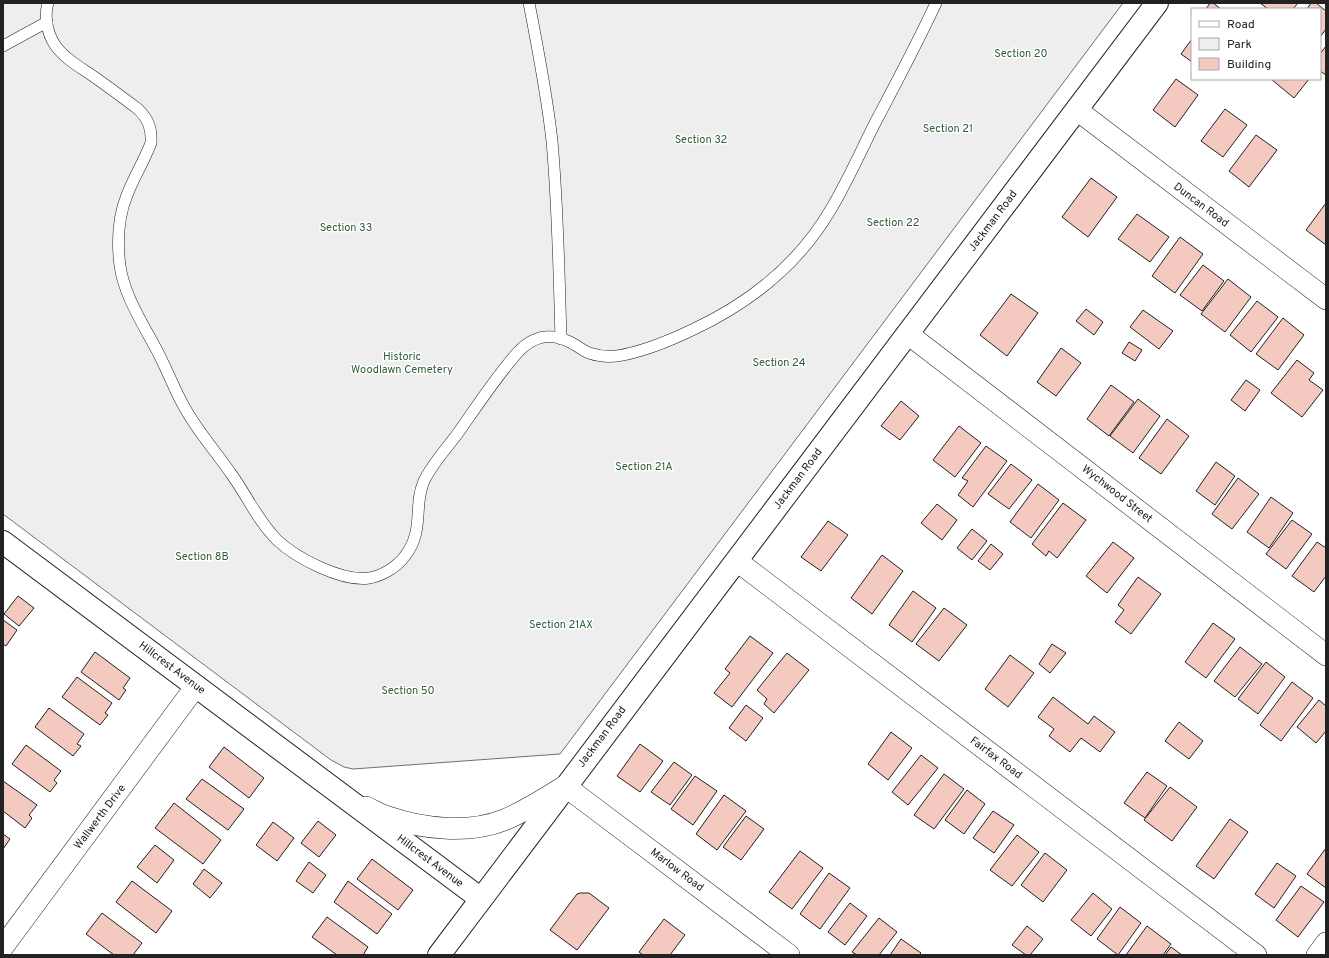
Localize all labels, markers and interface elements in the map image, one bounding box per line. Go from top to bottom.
legend [1191,8,1321,80]
text: Road [1227,17,1255,33]
text: Park [1227,37,1252,53]
park label: Section 20 [994,47,1048,61]
text: Building [1227,57,1271,73]
park label: Section 21 [923,122,973,136]
park label: Section 32 [675,133,727,147]
street label: Duncan Road [1171,180,1231,230]
street label: Jackman Road [965,188,1021,254]
park label: Section 22 [867,216,919,230]
park label: Section 33 [320,221,372,235]
park label: Historic Woodlawn Cemetery [351,350,453,377]
park label: Section 24 [753,356,806,370]
street label: Jackman Road [770,446,826,512]
park label: Section 21A [615,460,673,474]
street label: Wychwood Street [1079,462,1155,526]
park label: Section 8B [175,550,229,564]
park label: Section 21AX [529,618,593,632]
street label: Hillcrest Avenue [136,638,208,698]
park label: Section 50 [381,684,435,698]
street label: Jackman Road [574,704,630,770]
street label: Fairfax Road [967,734,1025,782]
street label: Wallwerth Drive [71,782,129,852]
street label: Hillcrest Avenue [394,831,466,891]
street label: Marlow Road [647,845,707,895]

